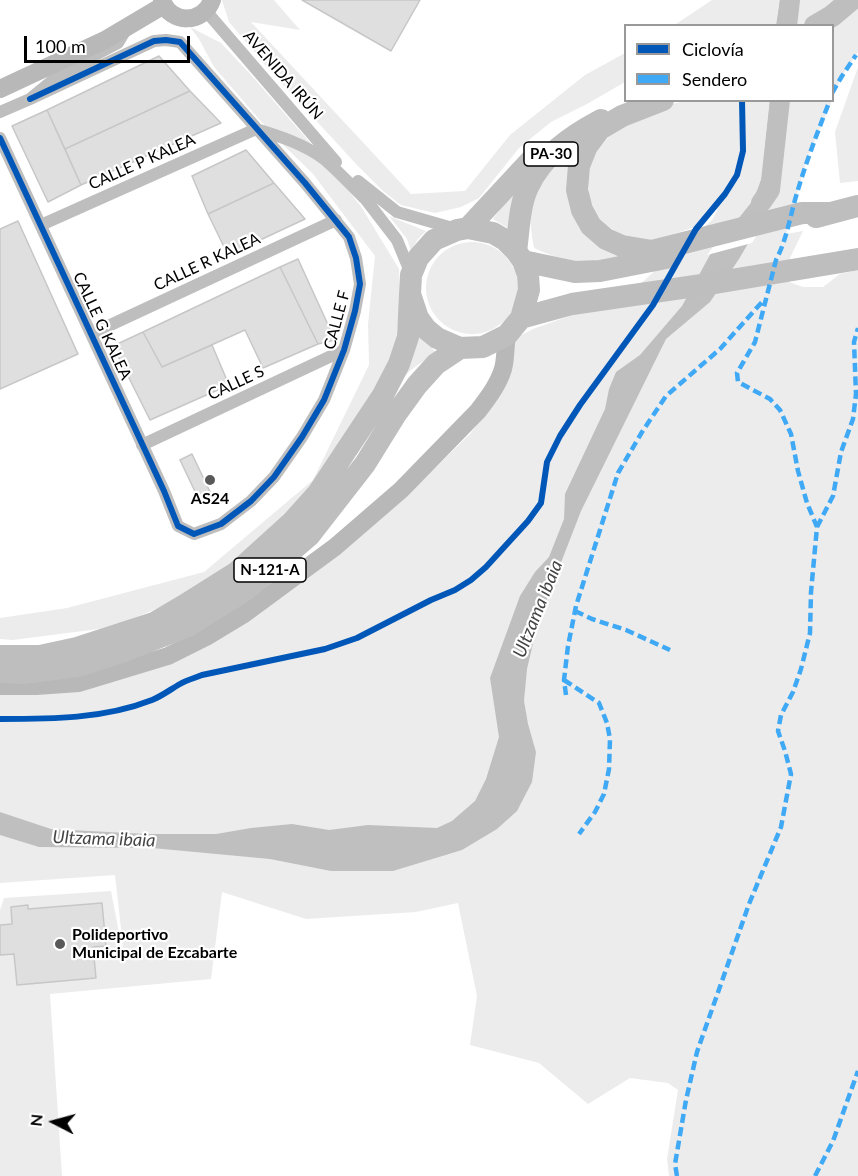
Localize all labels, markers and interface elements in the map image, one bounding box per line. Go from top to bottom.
scale bar [27,24,194,62]
legend [624,24,834,102]
street label: AVENIDA IRÚN [239,26,327,124]
text: 100 m [35,35,86,57]
text: Ciclovía [682,38,744,60]
text: Sendero [682,68,747,90]
street label: CALLE P KALEA [86,130,198,194]
road number: PA-30 [524,142,578,166]
street label: CALLE R KALEA [151,229,263,295]
street label: CALLE G KALEA [69,269,135,383]
street label: CALLE F [320,288,354,352]
street label: CALLE S [205,362,267,404]
marker: AS24 [203,473,217,487]
place label: AS24 [191,489,229,509]
water label: Ultzama ibaia [509,557,567,661]
road number: N-121-A [234,558,306,582]
water label: Ultzama ibaia [52,826,156,852]
place label: Polideportivo Municipal de Ezcabarte [72,925,237,963]
marker: Polideportivo Municipal de Ezcabarte [53,937,67,951]
north arrow [24,1092,84,1152]
text: N [26,1113,46,1127]

